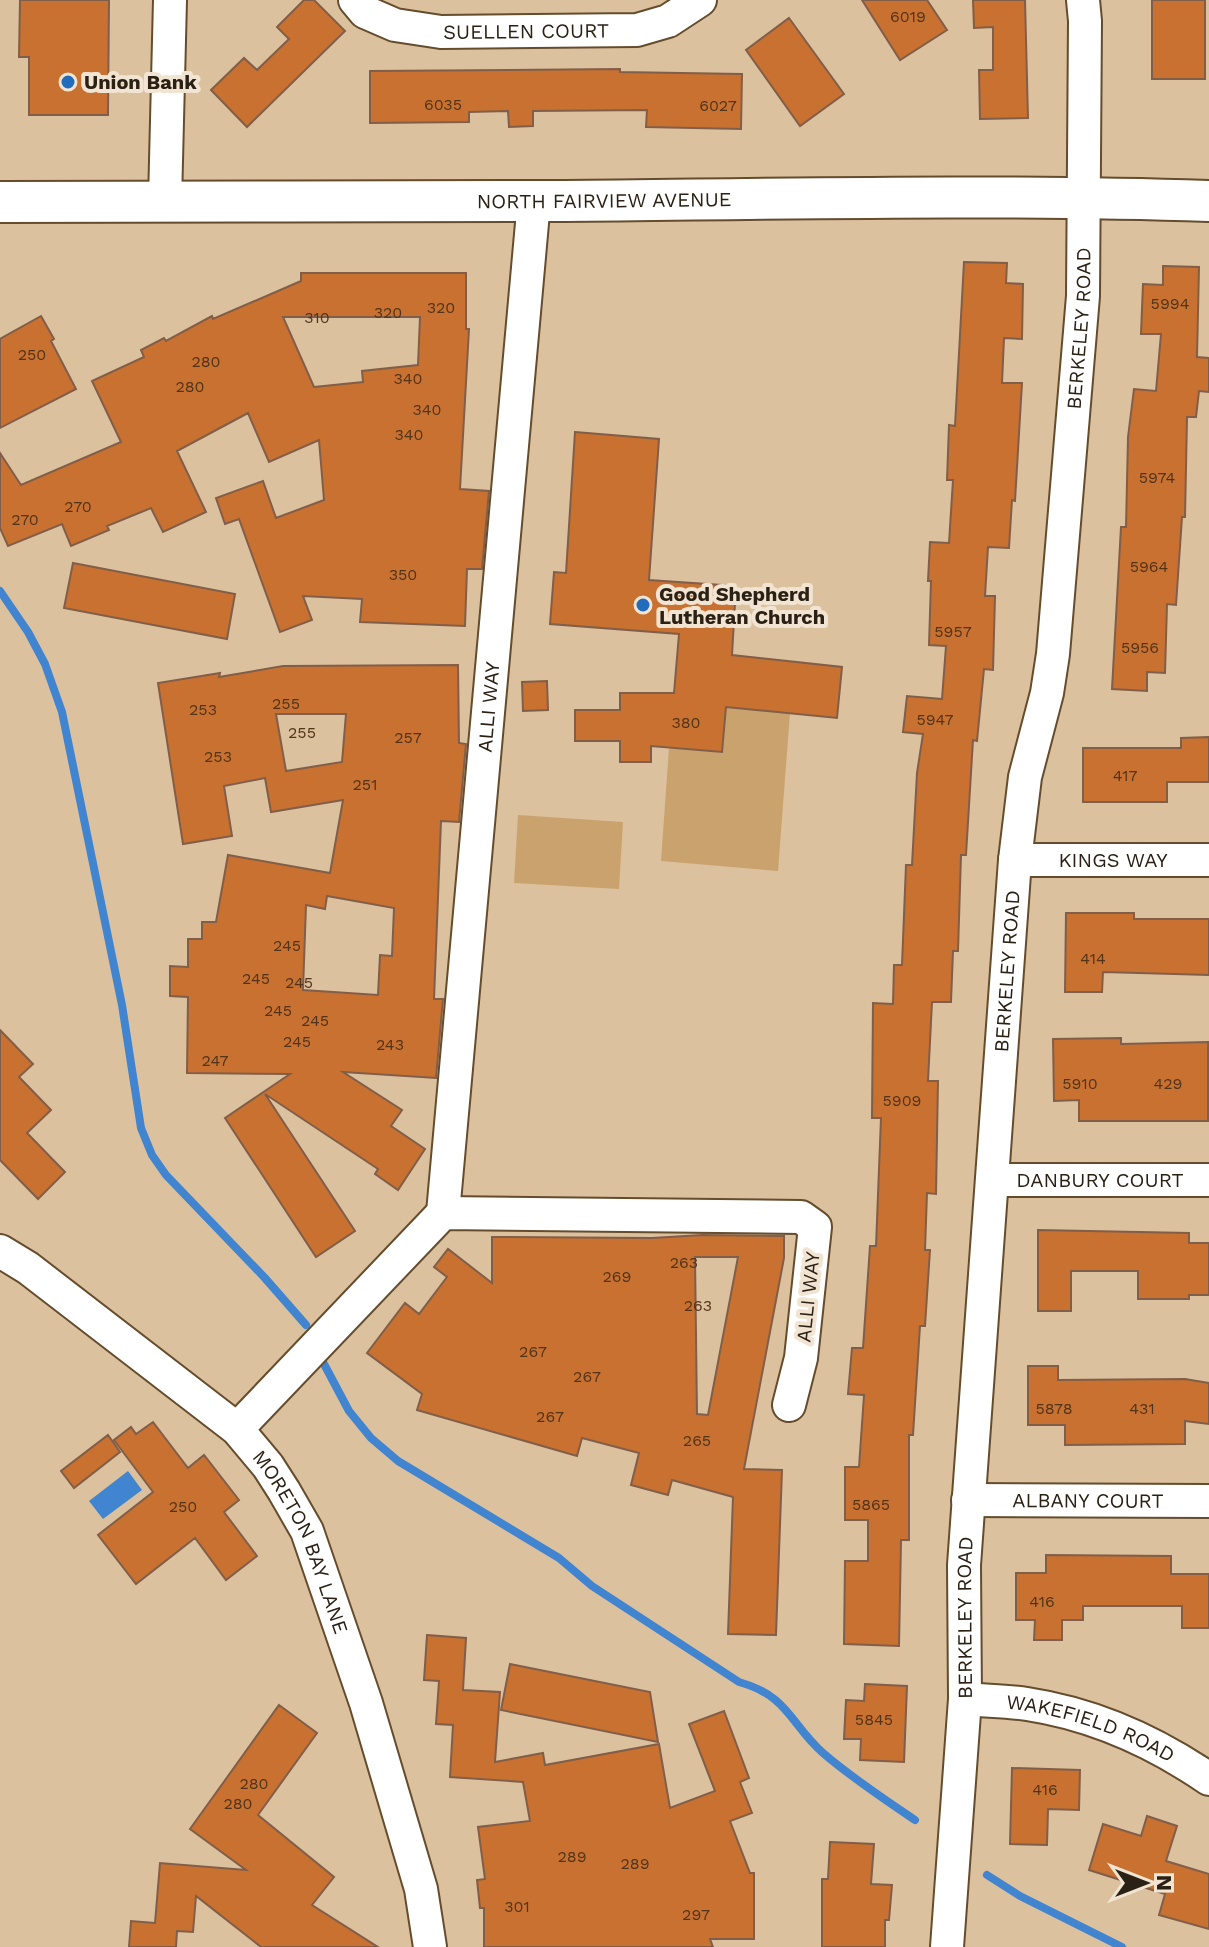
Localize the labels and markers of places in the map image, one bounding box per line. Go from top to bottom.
place label: Union Bank [84,70,197,94]
marker: Union Bank [59,73,77,91]
place label: Good Shepherd Lutheran Church [659,582,825,629]
marker: Good Shepherd Lutheran Church [634,596,652,614]

